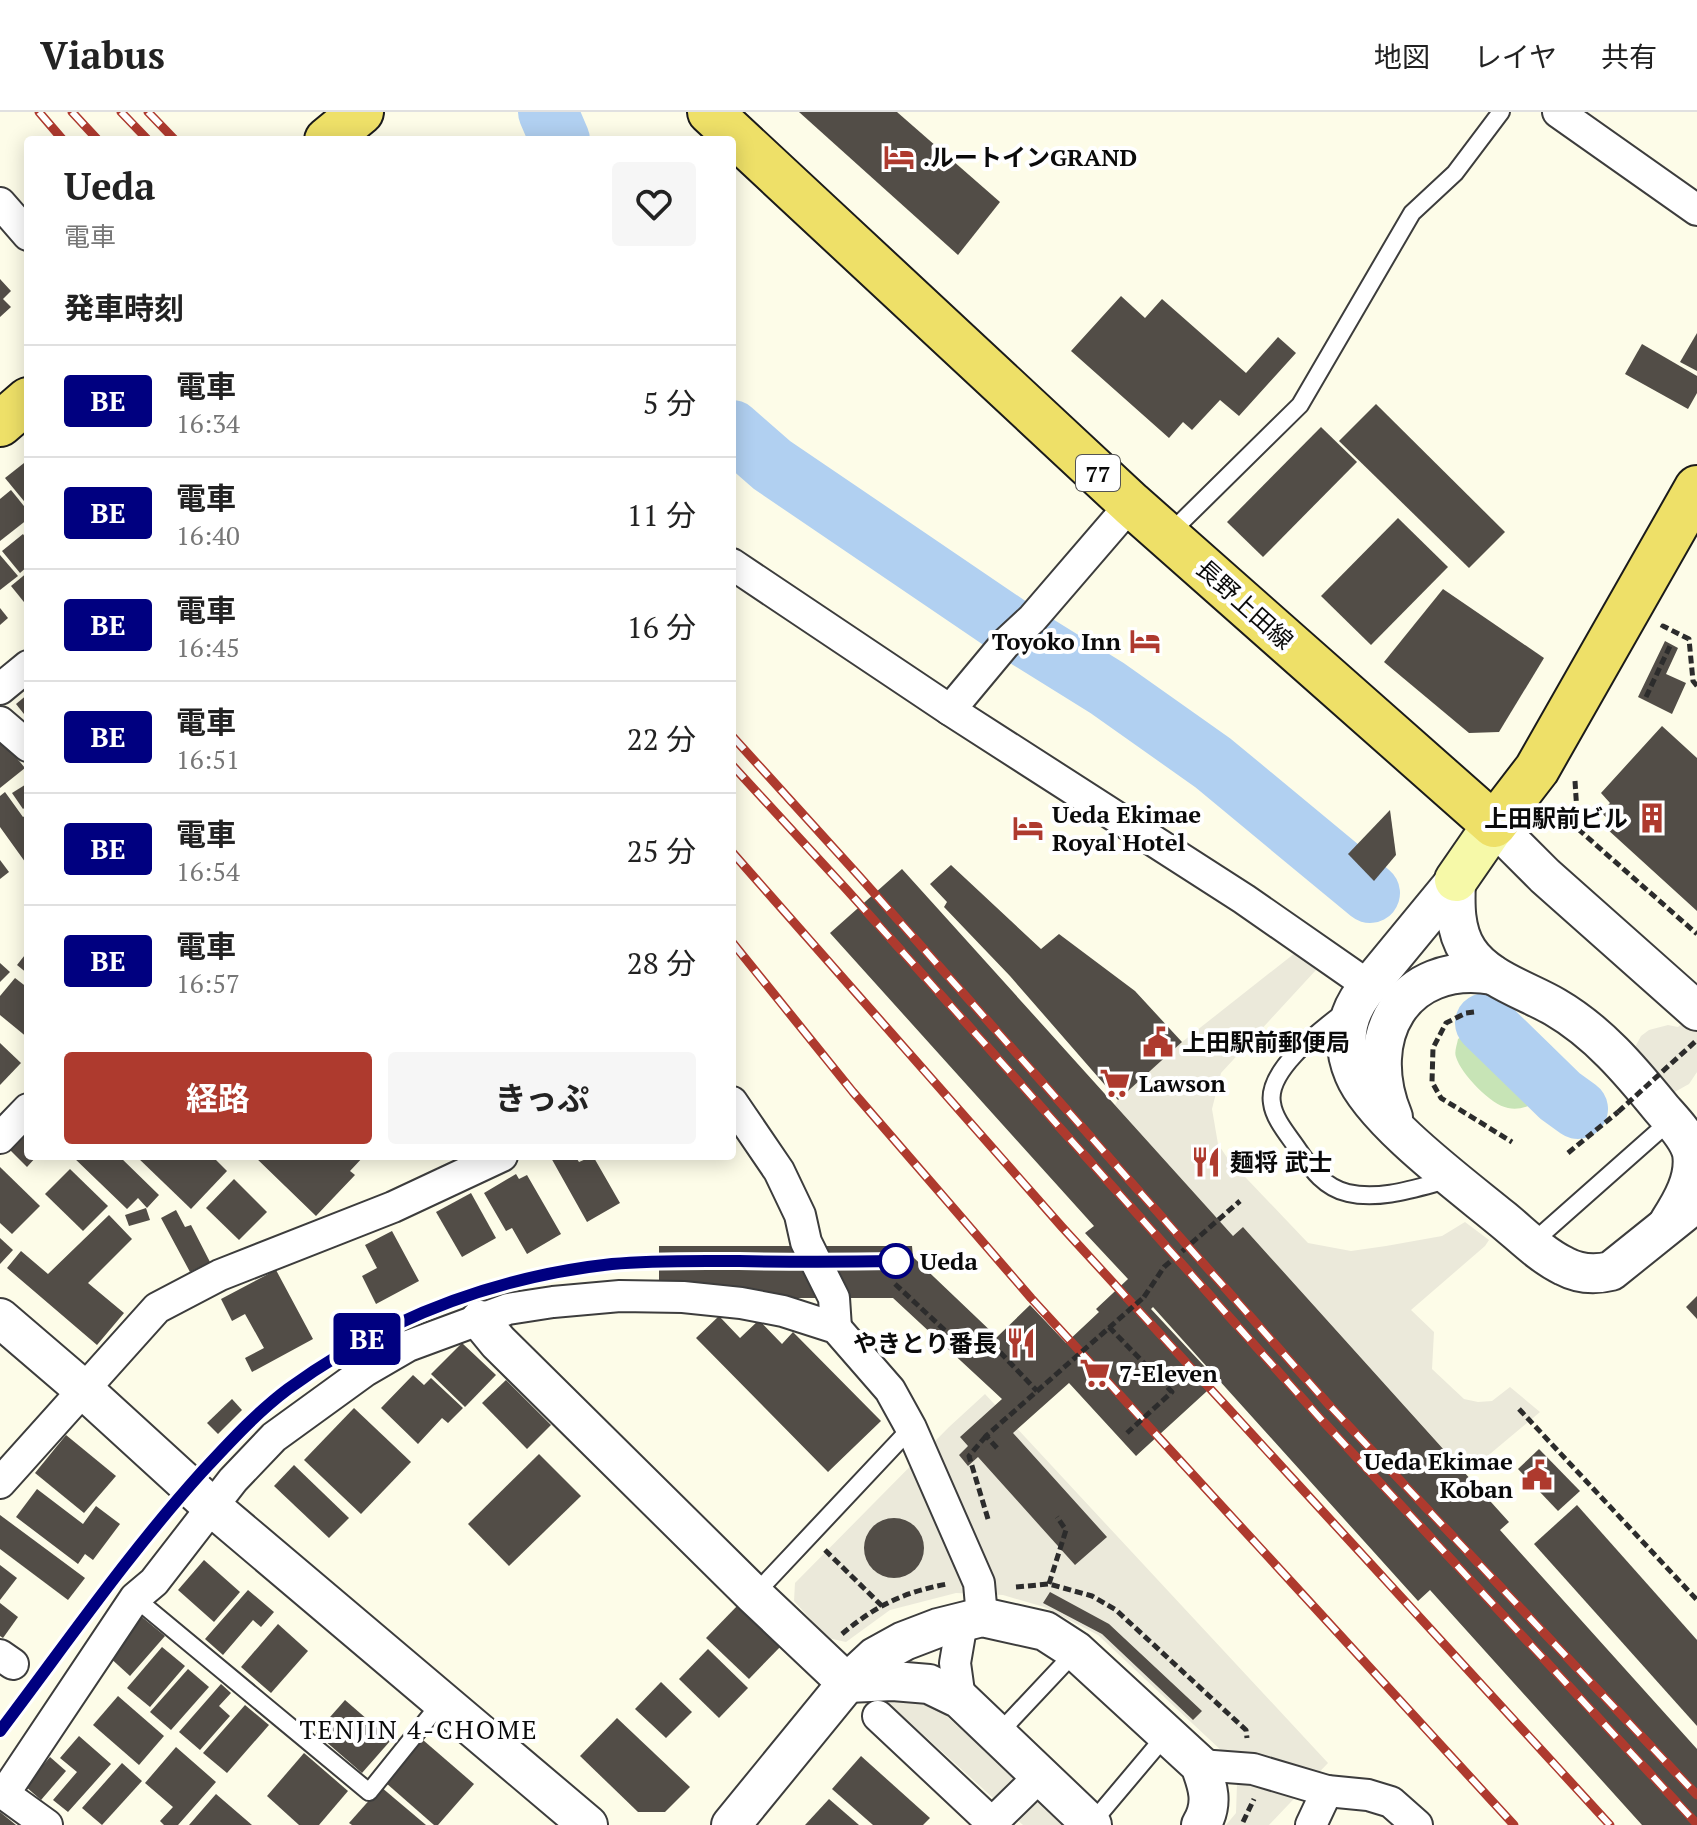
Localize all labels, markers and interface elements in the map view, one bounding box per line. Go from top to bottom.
text: Viabus [40,30,165,80]
text: 地図 [1374,38,1430,75]
text: レイヤ [1474,38,1557,75]
text: 共有 [1601,38,1657,75]
hotel icon: .ルートインGRAND [882,140,916,174]
place label: .ルートインGRAND [923,141,1137,173]
text: Ueda [64,161,156,211]
button: heart [612,162,696,246]
text: 電車 [64,219,116,253]
text: 発車時刻 [64,288,184,328]
text: 電車 [176,366,236,406]
text: BE [90,382,126,419]
text: 5 分 [643,383,696,423]
text: 16:34 [176,406,240,440]
road number: 77 [1076,455,1120,491]
text: 電車 [176,478,236,518]
text: BE [90,494,126,531]
text: 11 分 [627,495,696,535]
text: 16:40 [176,518,240,552]
street label: 長野上田線 [1190,552,1300,656]
text: 電車 [176,590,236,630]
text: BE [90,606,126,643]
text: 16 分 [627,607,696,647]
hotel icon: Toyoko Inn [1128,624,1162,658]
place label: Toyoko Inn [992,625,1122,657]
text: 16:45 [176,630,240,664]
text: 電車 [176,702,236,742]
text: BE [90,718,126,755]
text: 22 分 [627,719,696,759]
text: 16:51 [176,742,240,776]
place label: Ueda Ekimae Royal Hotel [1052,798,1201,858]
building icon: 上田駅前ビル [1635,801,1669,835]
place label: 上田駅前ビル [1484,802,1628,834]
hotel icon: Ueda Ekimae Royal Hotel [1011,811,1045,845]
text: 電車 [176,814,236,854]
text: BE [90,830,126,867]
text: 25 分 [627,831,696,871]
text: 16:54 [176,854,240,888]
text: 電車 [176,926,236,966]
text: BE [90,942,126,979]
text: 28 分 [627,943,696,983]
text: 16:57 [176,966,240,1000]
public building icon: 上田駅前郵便局 [1141,1025,1175,1059]
place label: 上田駅前郵便局 [1182,1026,1350,1058]
button: 経路 [64,1052,372,1144]
button: きっぷ [388,1052,696,1144]
supermarket icon: Lawson [1098,1066,1132,1100]
place label: Lawson [1139,1067,1226,1099]
restaurant icon: 麺将 武士 [1189,1145,1223,1179]
place label: 麺将 武士 [1230,1146,1332,1178]
marker: Ueda [879,1244,913,1278]
place label: Ueda [920,1245,978,1277]
line badge: BE [331,1313,403,1365]
text: BE [349,1320,385,1357]
restaurant icon: やきとり番長 [1004,1326,1038,1360]
place label: やきとり番長 [853,1327,997,1359]
supermarket icon: 7-Eleven [1078,1356,1112,1390]
place label: 7-Eleven [1119,1357,1218,1389]
place label: Ueda Ekimae Koban [1364,1445,1514,1505]
public building icon: Ueda Ekimae Koban [1520,1458,1554,1492]
district label: TENJIN 4-CHOME [299,1712,539,1746]

